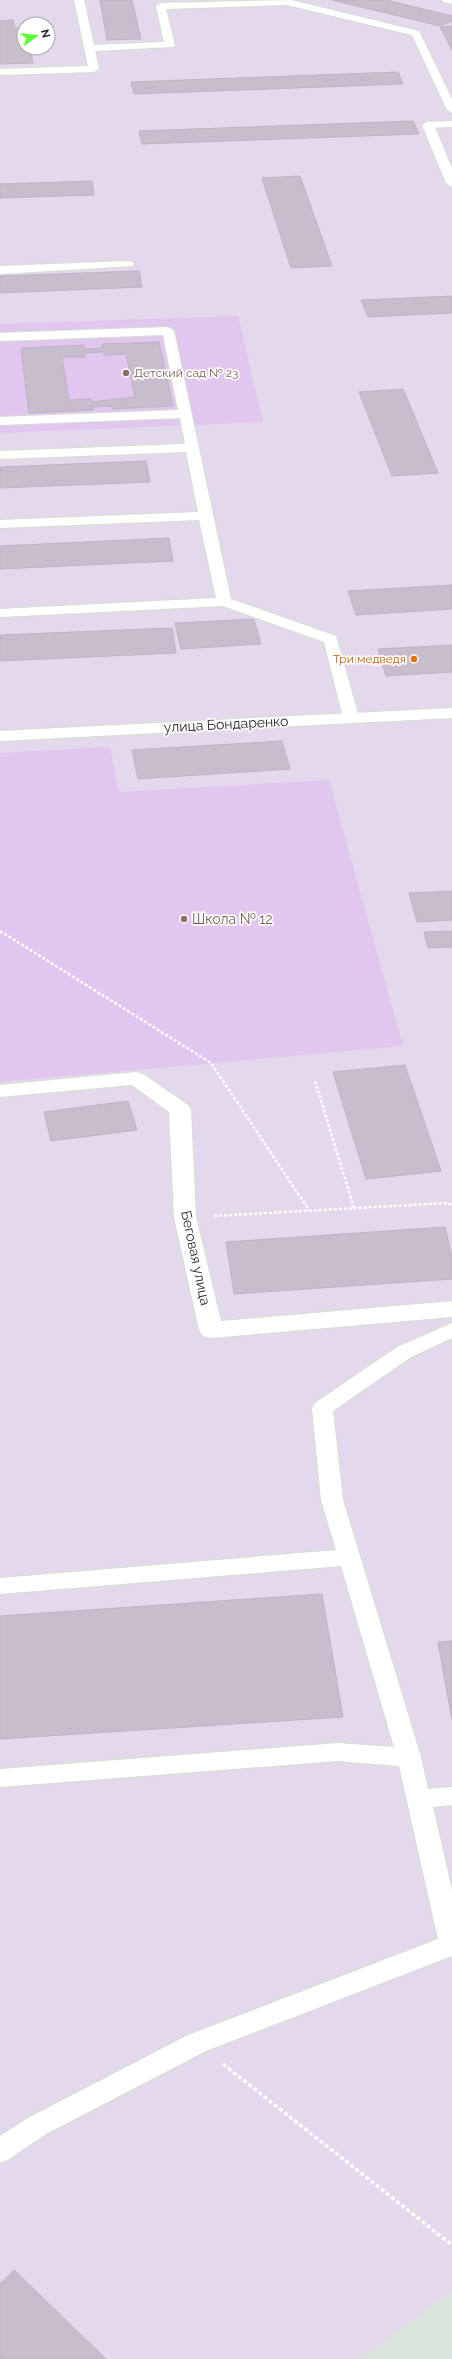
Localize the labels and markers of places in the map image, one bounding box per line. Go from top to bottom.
place label: Детский сад № 23 [134,366,238,380]
marker: Детский сад № 23 [121,368,131,378]
place label: Три медведя [333,652,406,666]
marker: Три медведя [409,654,419,664]
place label: Школа № 12 [192,911,273,927]
marker: Школа № 12 [179,914,189,924]

